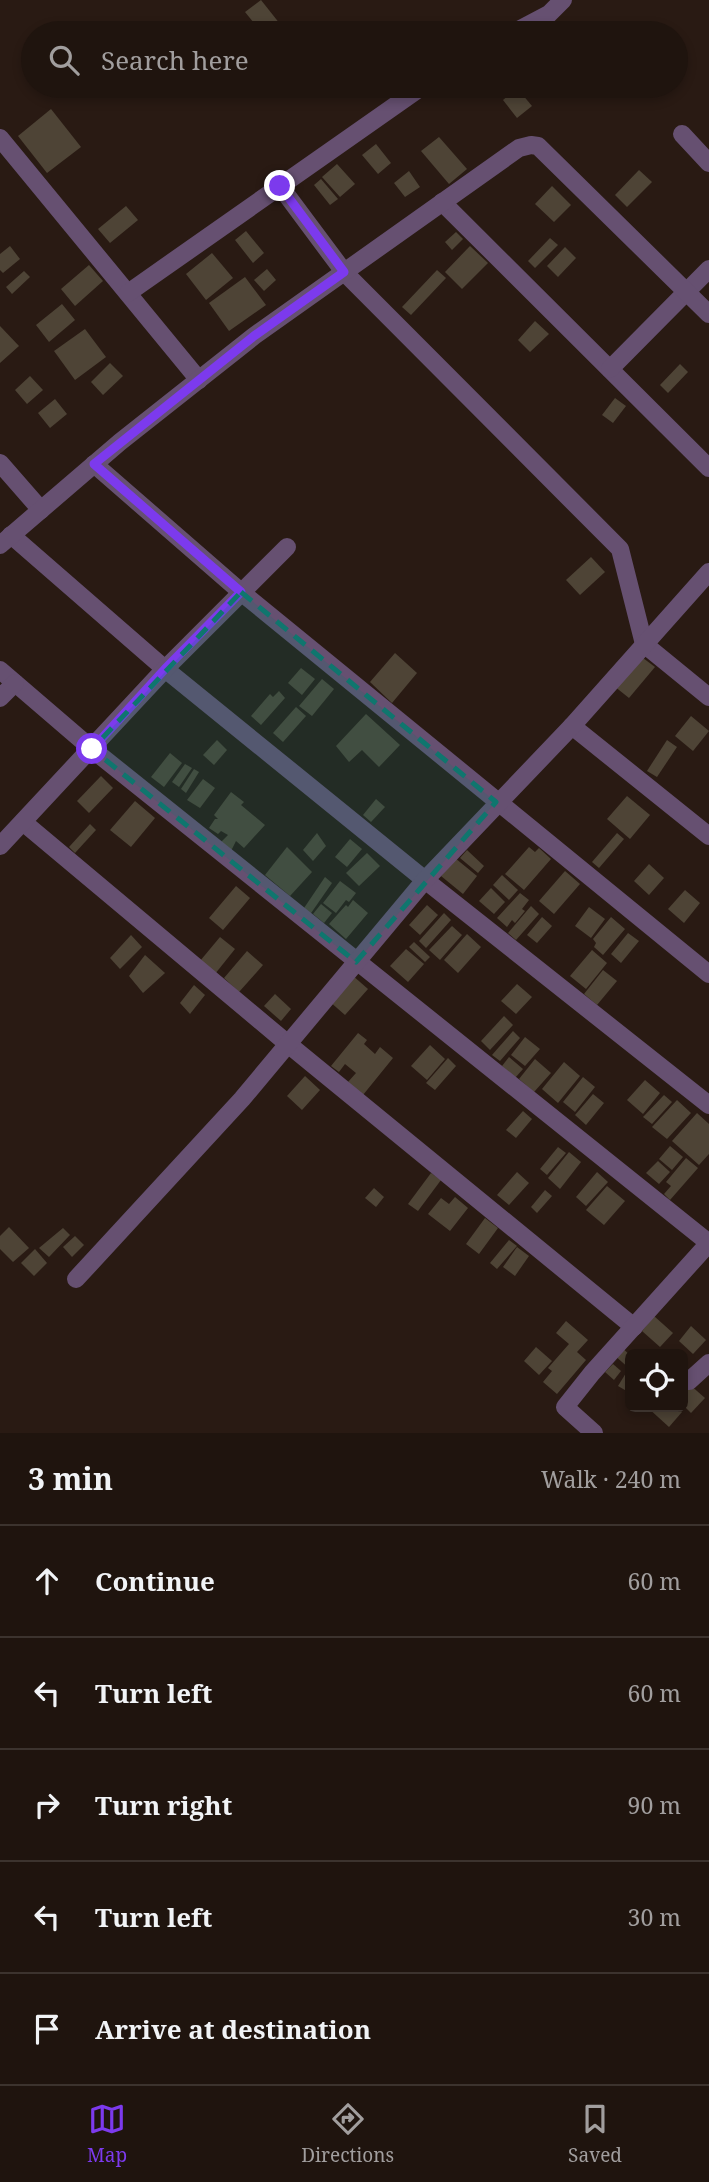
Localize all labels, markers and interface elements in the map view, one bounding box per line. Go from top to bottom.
search box [21,21,688,98]
icon: search [45,41,83,79]
text: Search here [101,42,249,78]
route end [264,170,295,201]
route start [76,733,107,764]
map controls [625,1349,688,1412]
button: locate [625,1349,688,1412]
text: 3 min [28,1458,113,1499]
text: Walk · 240 m [541,1463,681,1495]
icon: ahead [28,1562,66,1600]
text: Continue [95,1563,215,1599]
text: 60 m [628,1565,681,1597]
icon: left [28,1674,66,1712]
text: Turn left [95,1675,212,1711]
text: 60 m [628,1677,681,1709]
icon: right [28,1786,66,1824]
text: Turn right [95,1787,232,1823]
text: 90 m [628,1789,681,1821]
icon: left [28,1898,66,1936]
text: Turn left [95,1899,212,1935]
text: 30 m [628,1901,681,1933]
icon: arrive [28,2010,66,2048]
text: Arrive at destination [95,2011,371,2047]
tab: Map [87,2100,127,2168]
tab: Directions [301,2100,394,2168]
tab: Saved [568,2100,622,2168]

